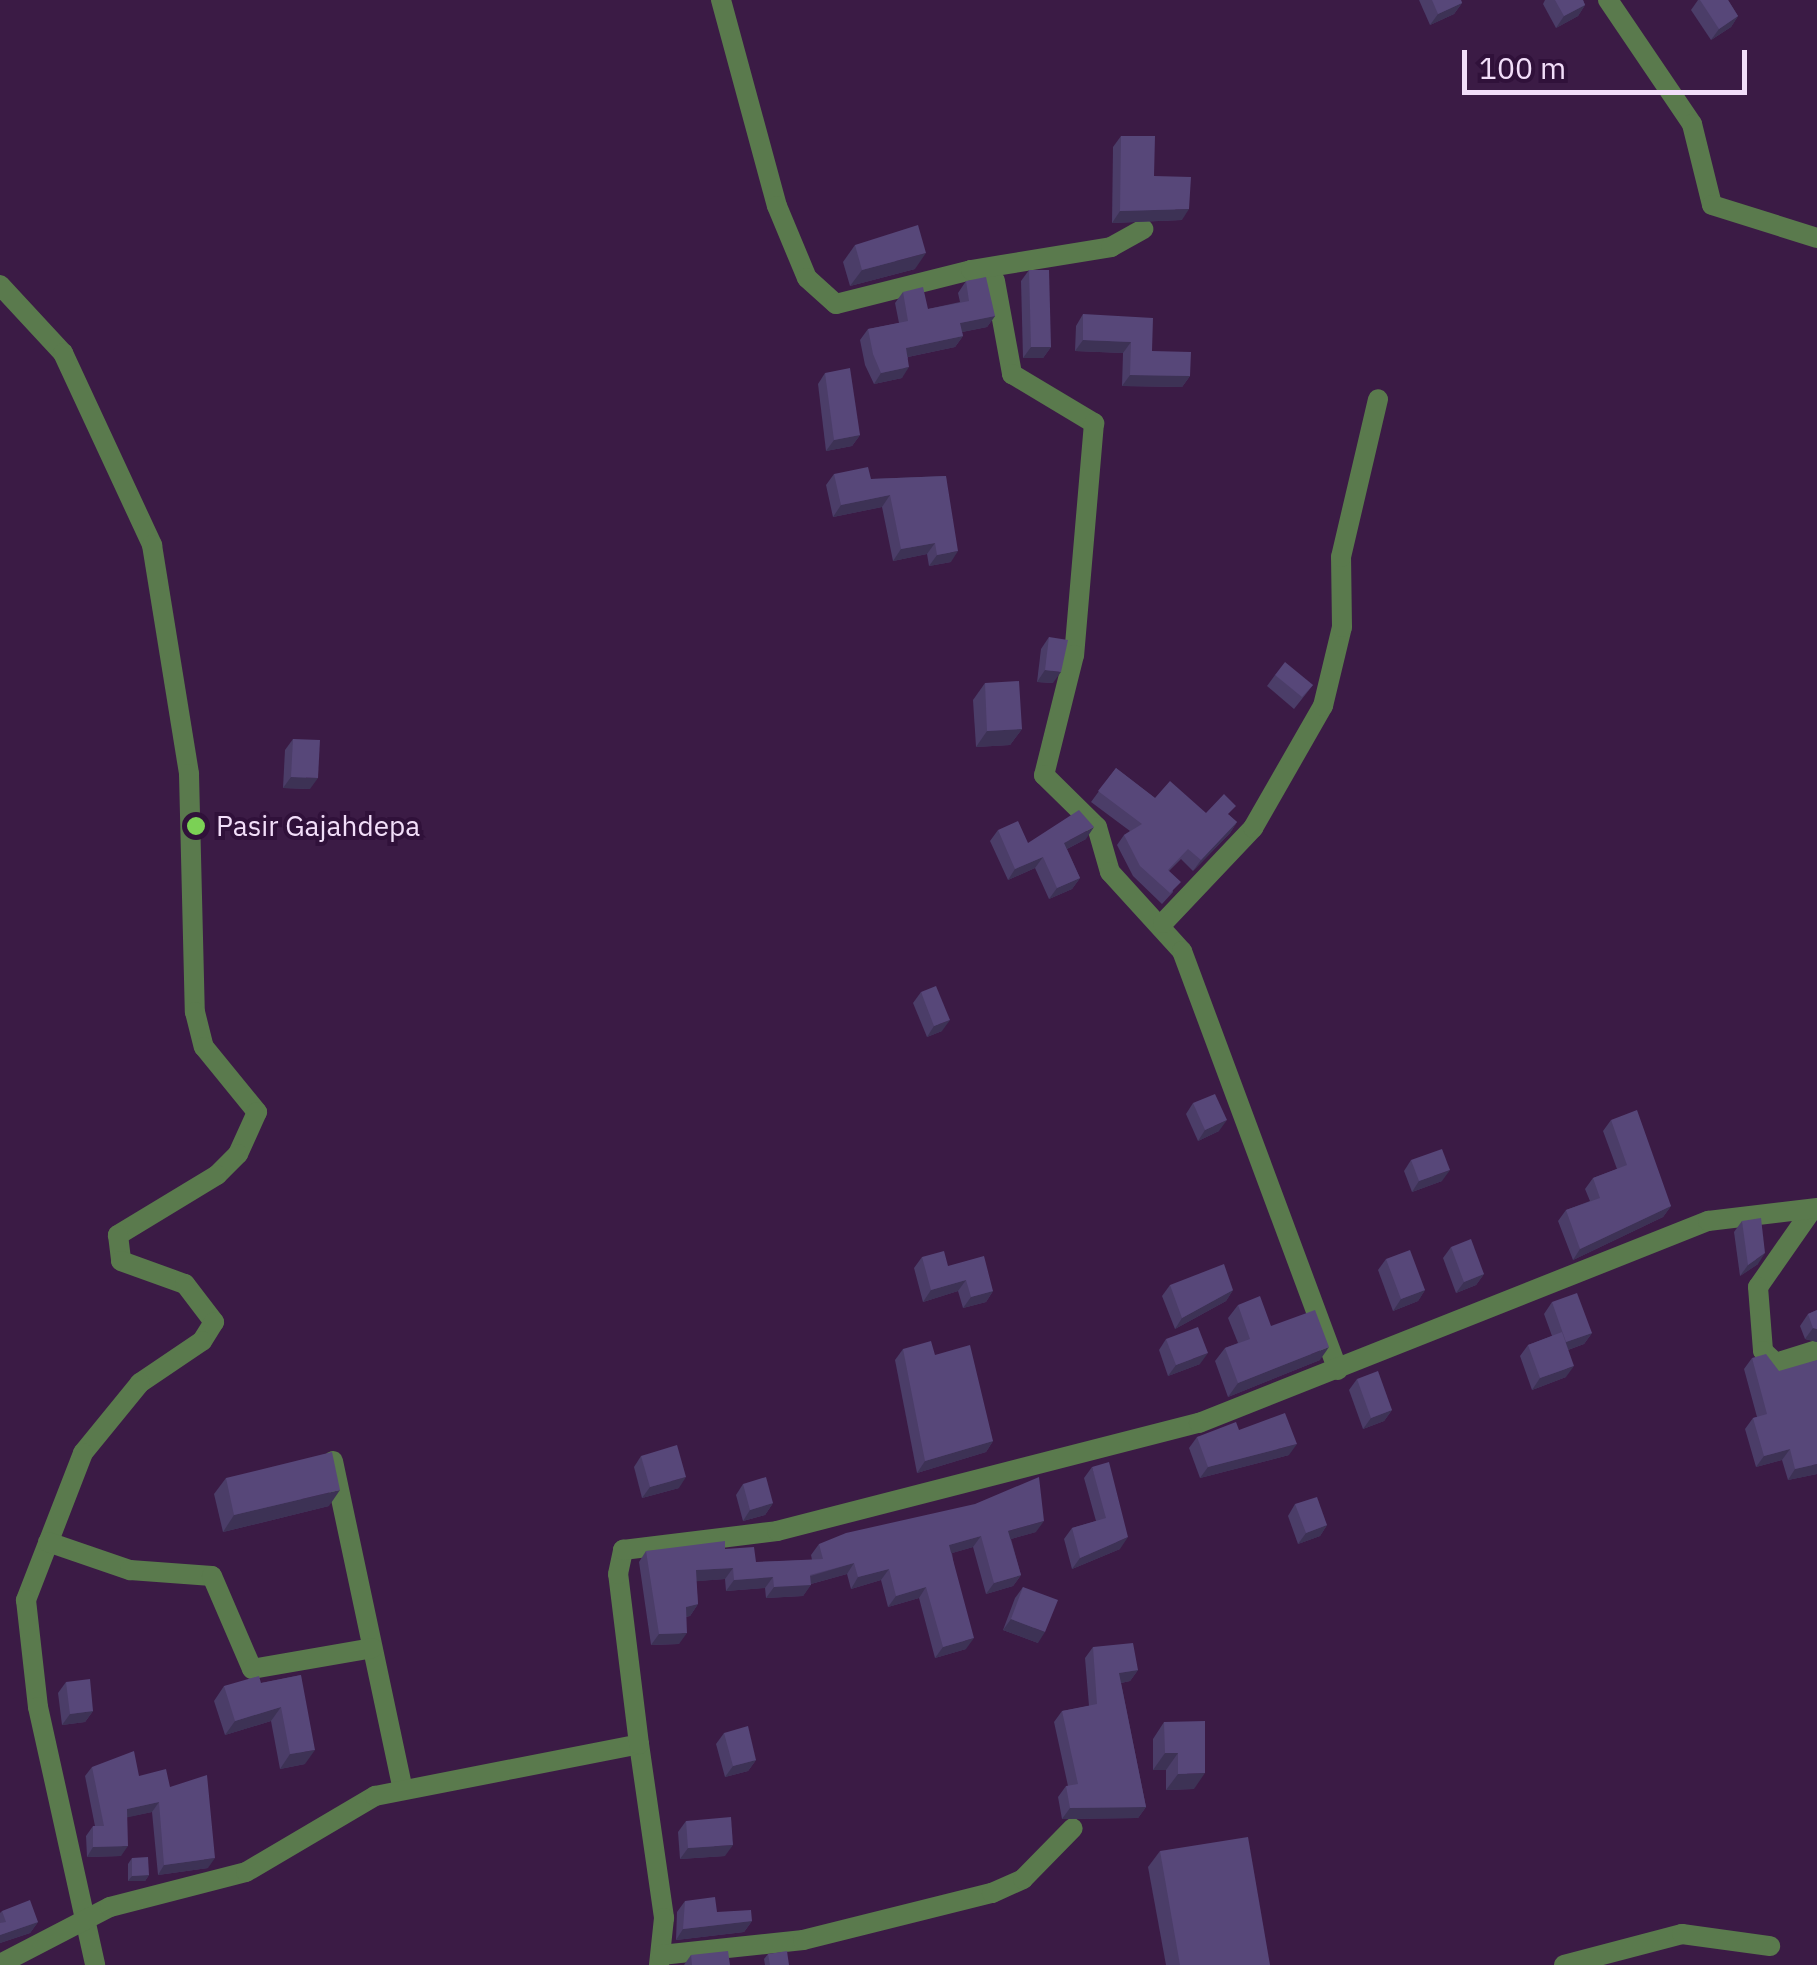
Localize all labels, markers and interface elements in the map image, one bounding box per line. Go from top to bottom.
scale bar [1467,30,1752,92]
text: 100 m [1479,48,1566,87]
place label: Pasir Gajahdepa [216,809,420,843]
marker: Pasir Gajahdepa [185,815,207,837]

